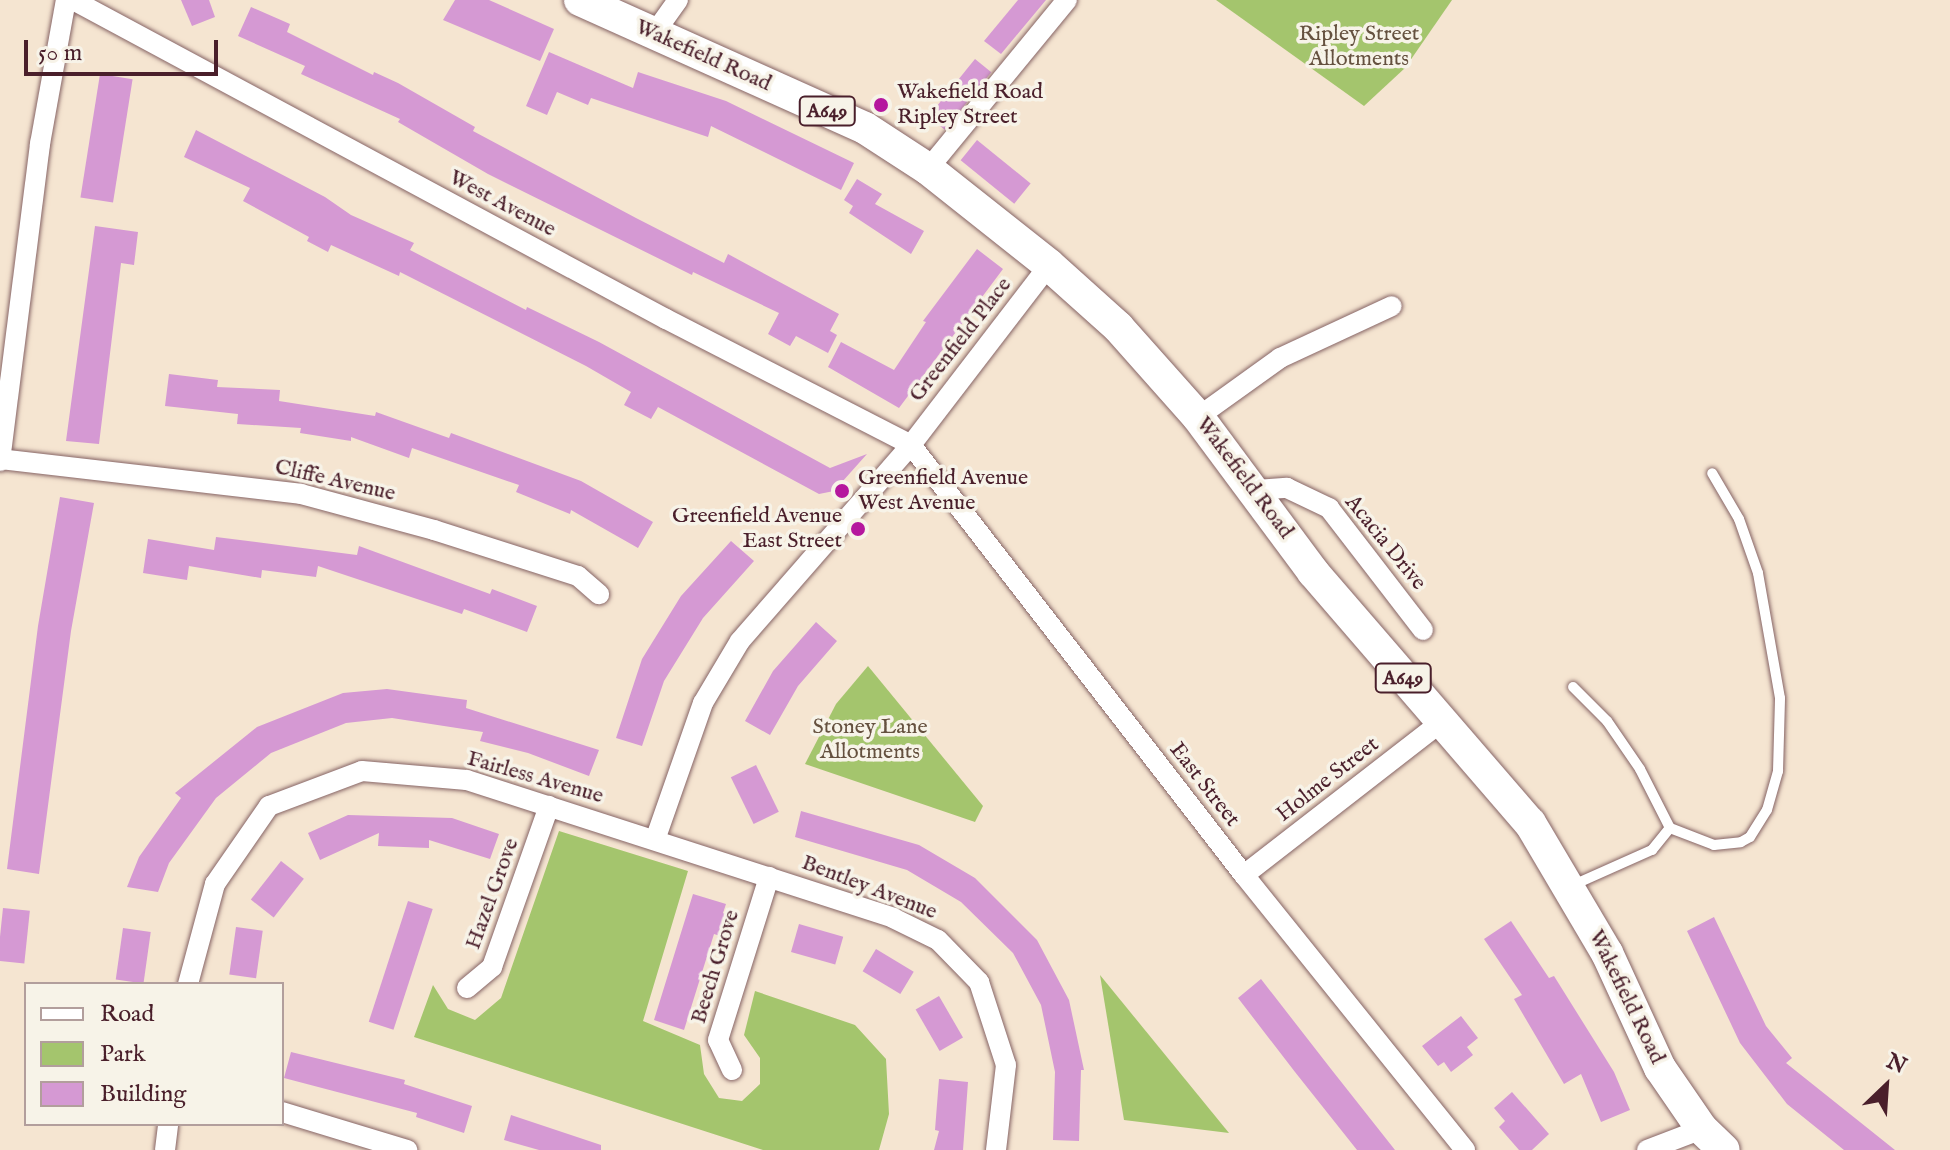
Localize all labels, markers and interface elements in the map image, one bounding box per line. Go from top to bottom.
street label: Wakefield Road [631,14,775,98]
park label: Ripley Street Allotments [1299,21,1419,72]
scale bar [28,24,222,74]
text: 50 m [38,38,82,69]
place label: Wakefield Road Ripley Street [897,79,1043,130]
road number: A649 [797,95,857,127]
marker: Wakefield Road Ripley Street [872,96,890,114]
street label: West Avenue [444,165,560,243]
street label: Greenfield Place [904,273,1018,407]
street label: Wakefield Road [1190,412,1298,544]
street label: Cliffe Avenue [272,454,398,508]
place label: Greenfield Avenue West Avenue [858,465,1028,516]
marker: Greenfield Avenue West Avenue [833,482,851,500]
street label: Acacia Drive [1339,490,1431,596]
place label: Greenfield Avenue East Street [672,503,842,554]
marker: Greenfield Avenue East Street [849,520,867,538]
road number: A649 [1373,662,1433,694]
park label: Stoney Lane Allotments [813,714,927,766]
street label: Holme Street [1271,732,1385,828]
street label: East Street [1163,738,1245,832]
street label: Fairless Avenue [464,746,606,810]
street label: Hazel Grove [461,835,525,953]
street label: Bentley Avenue [798,850,940,926]
street label: Beech Grove [686,907,746,1027]
street label: Wakefield Road [1582,926,1670,1068]
legend [24,982,284,1126]
text: Road [100,999,154,1030]
text: Park [100,1039,146,1070]
north arrow [1846,1046,1926,1126]
text: N [1882,1048,1911,1081]
text: Building [100,1079,186,1110]

